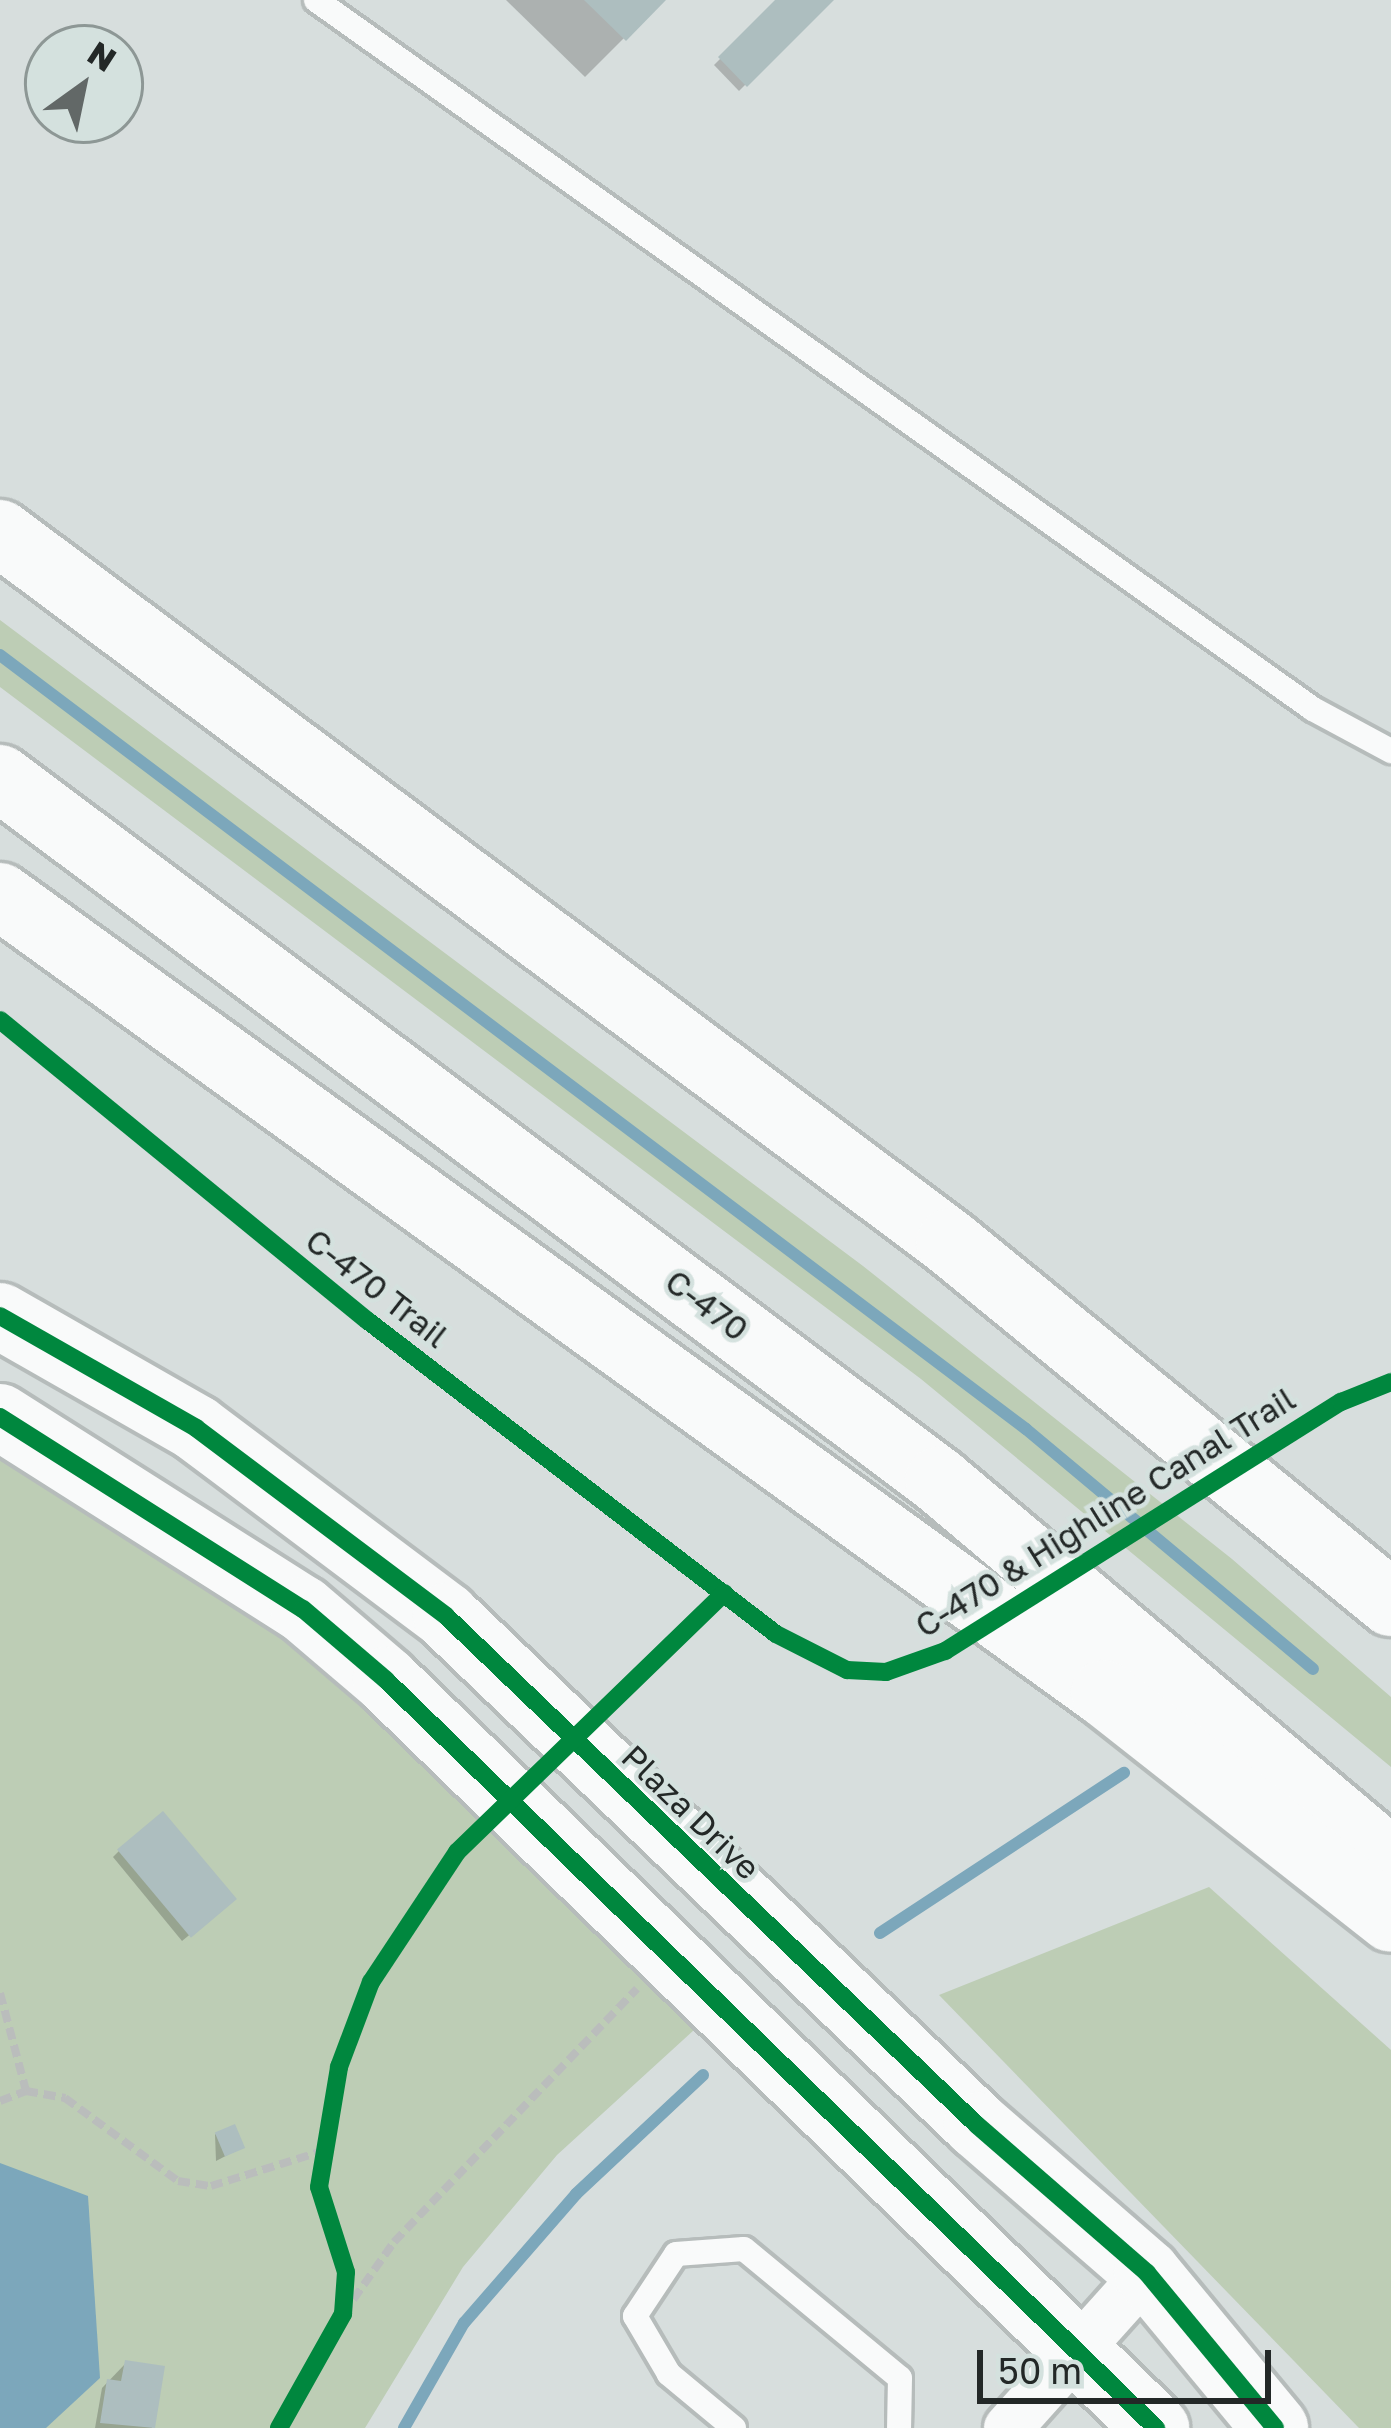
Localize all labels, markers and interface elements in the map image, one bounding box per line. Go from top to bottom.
north arrow [24,24,144,144]
text: N [81,33,123,79]
street label: C-470 Trail [298,1220,456,1356]
street label: C-470 [658,1261,756,1349]
street label: C-470 & Highline Canal Trail [908,1379,1302,1645]
street label: Plaza Drive [614,1737,768,1887]
scale bar [983,2326,1277,2400]
text: 50 m [998,2349,1082,2392]

